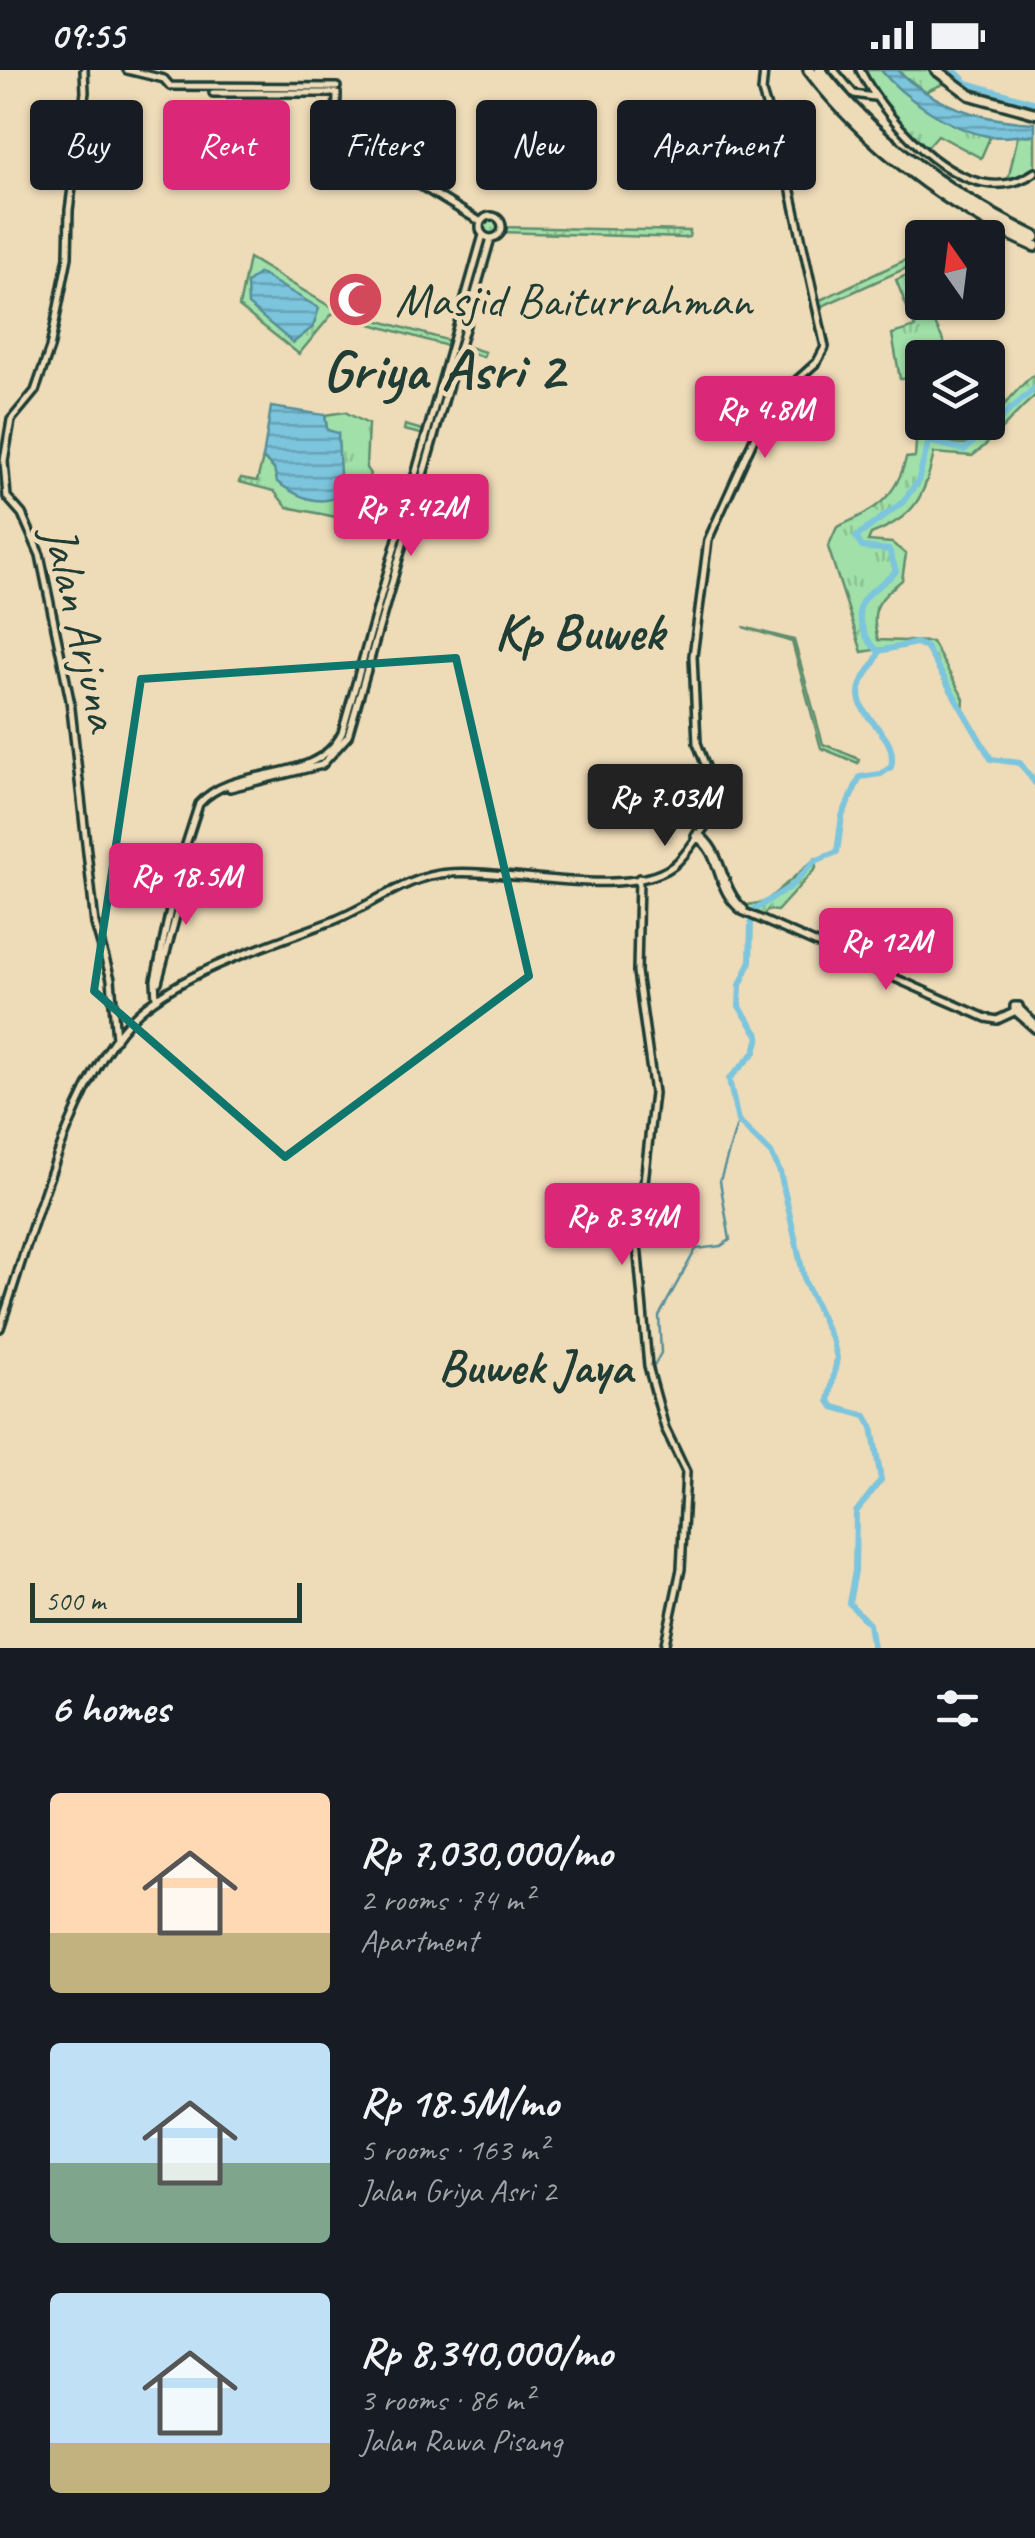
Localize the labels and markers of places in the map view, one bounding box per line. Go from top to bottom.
mosque icon: Masjid Baiturrahman [326,270,386,330]
place label: Masjid Baiturrahman [395,270,754,330]
pin: Rp 4.8M [673,376,857,461]
pin: Rp 7.42M [308,474,514,559]
pin: Rp 7.03M [562,764,768,849]
pin: Rp 18.5M [83,843,289,928]
pin: Rp 12M [805,908,967,993]
pin: Rp 8.34M [519,1183,725,1268]

